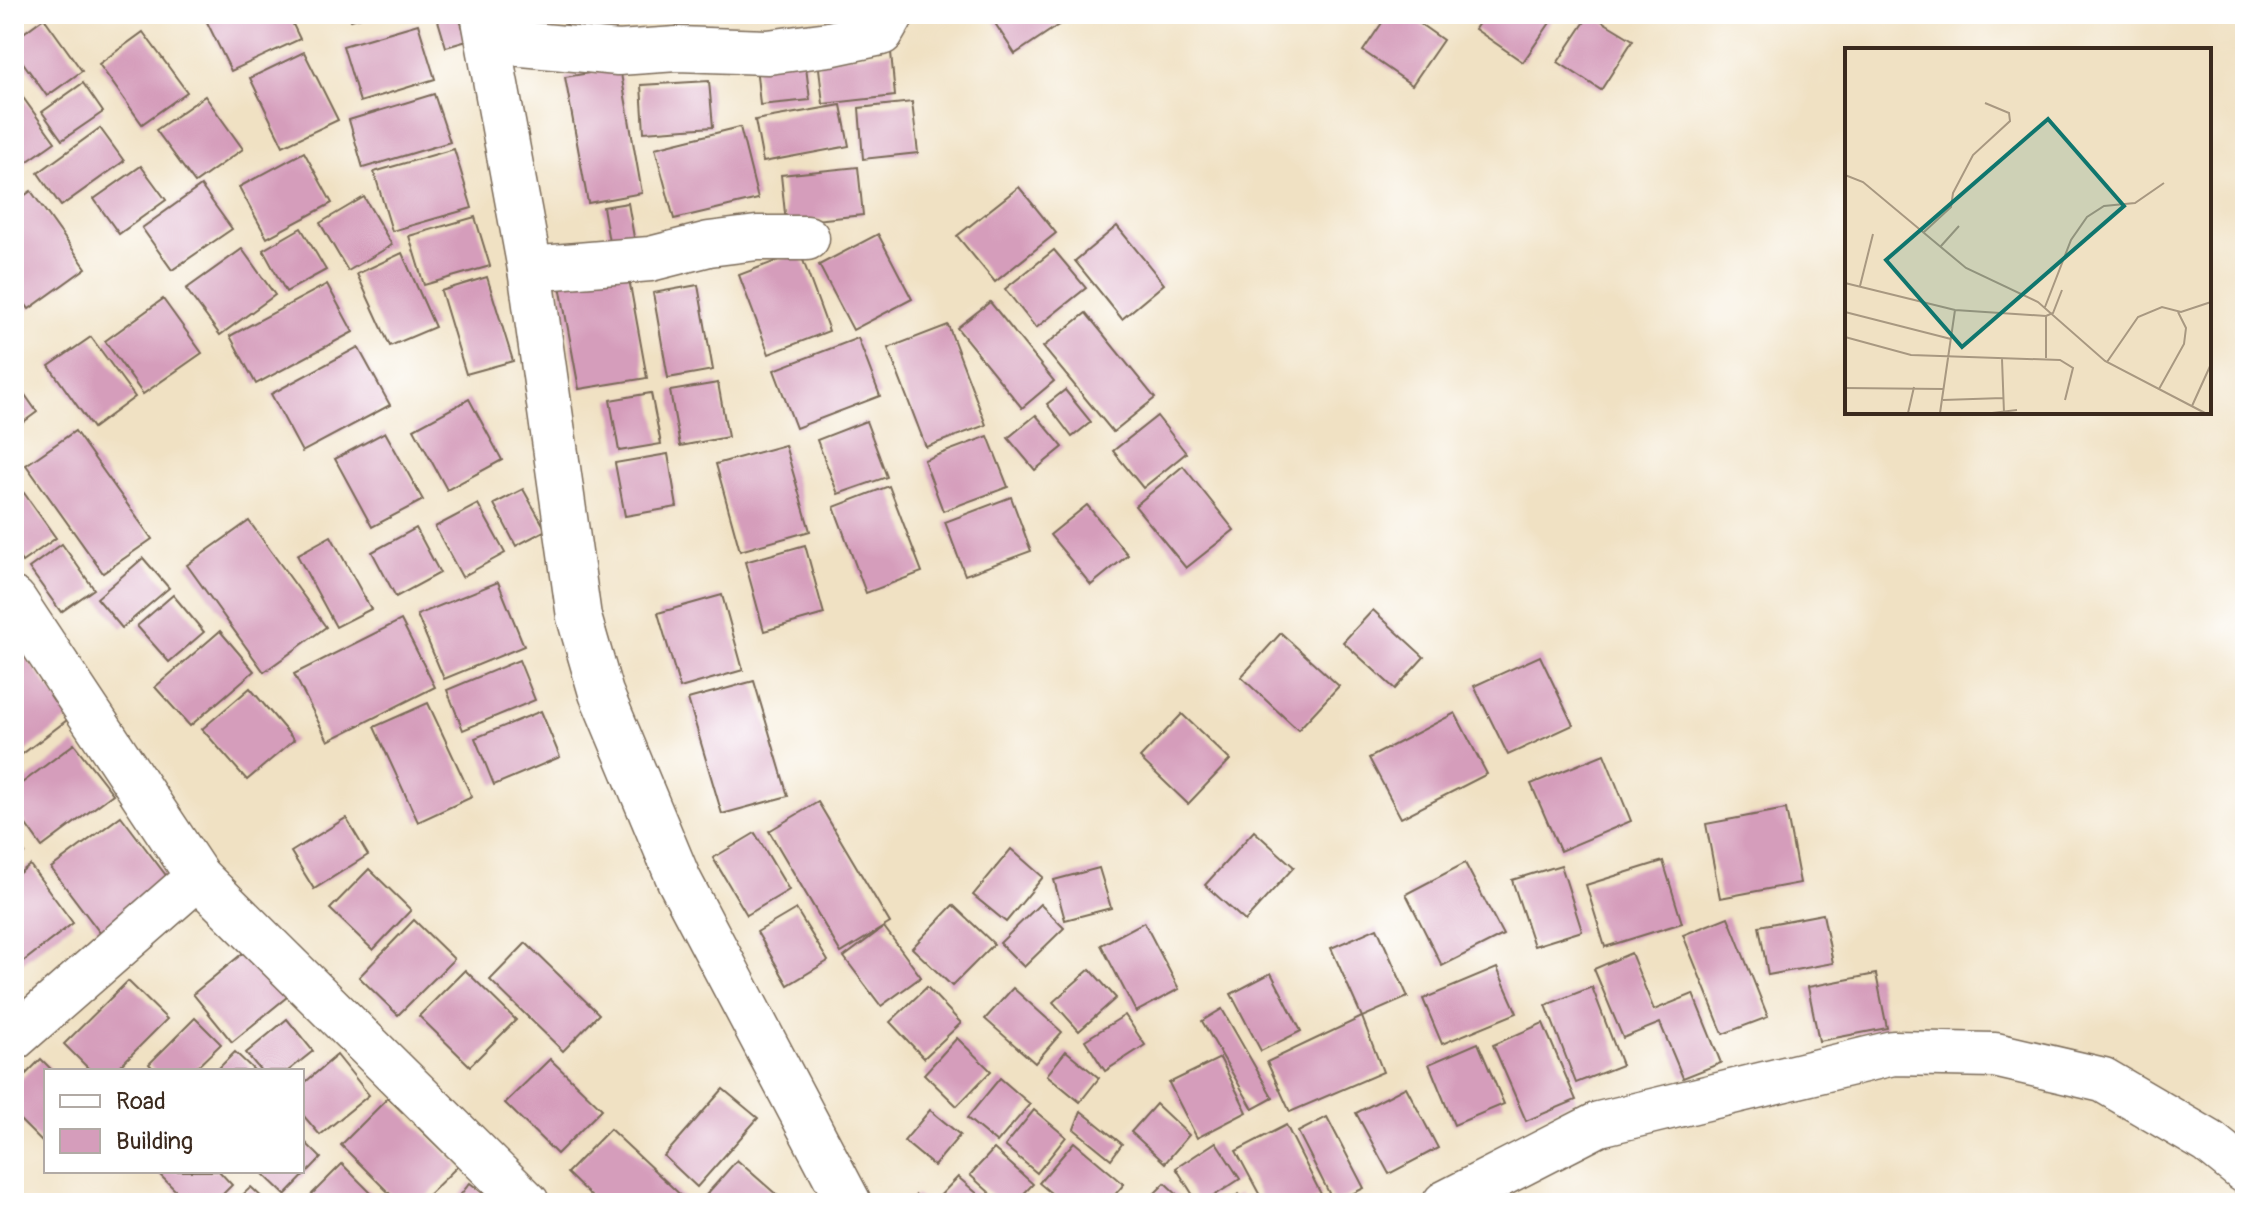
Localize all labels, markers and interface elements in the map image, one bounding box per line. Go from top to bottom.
inset map [1845,48,2211,414]
legend [44,1069,304,1173]
text: Road [116,1087,166,1116]
text: Building [116,1127,193,1156]

